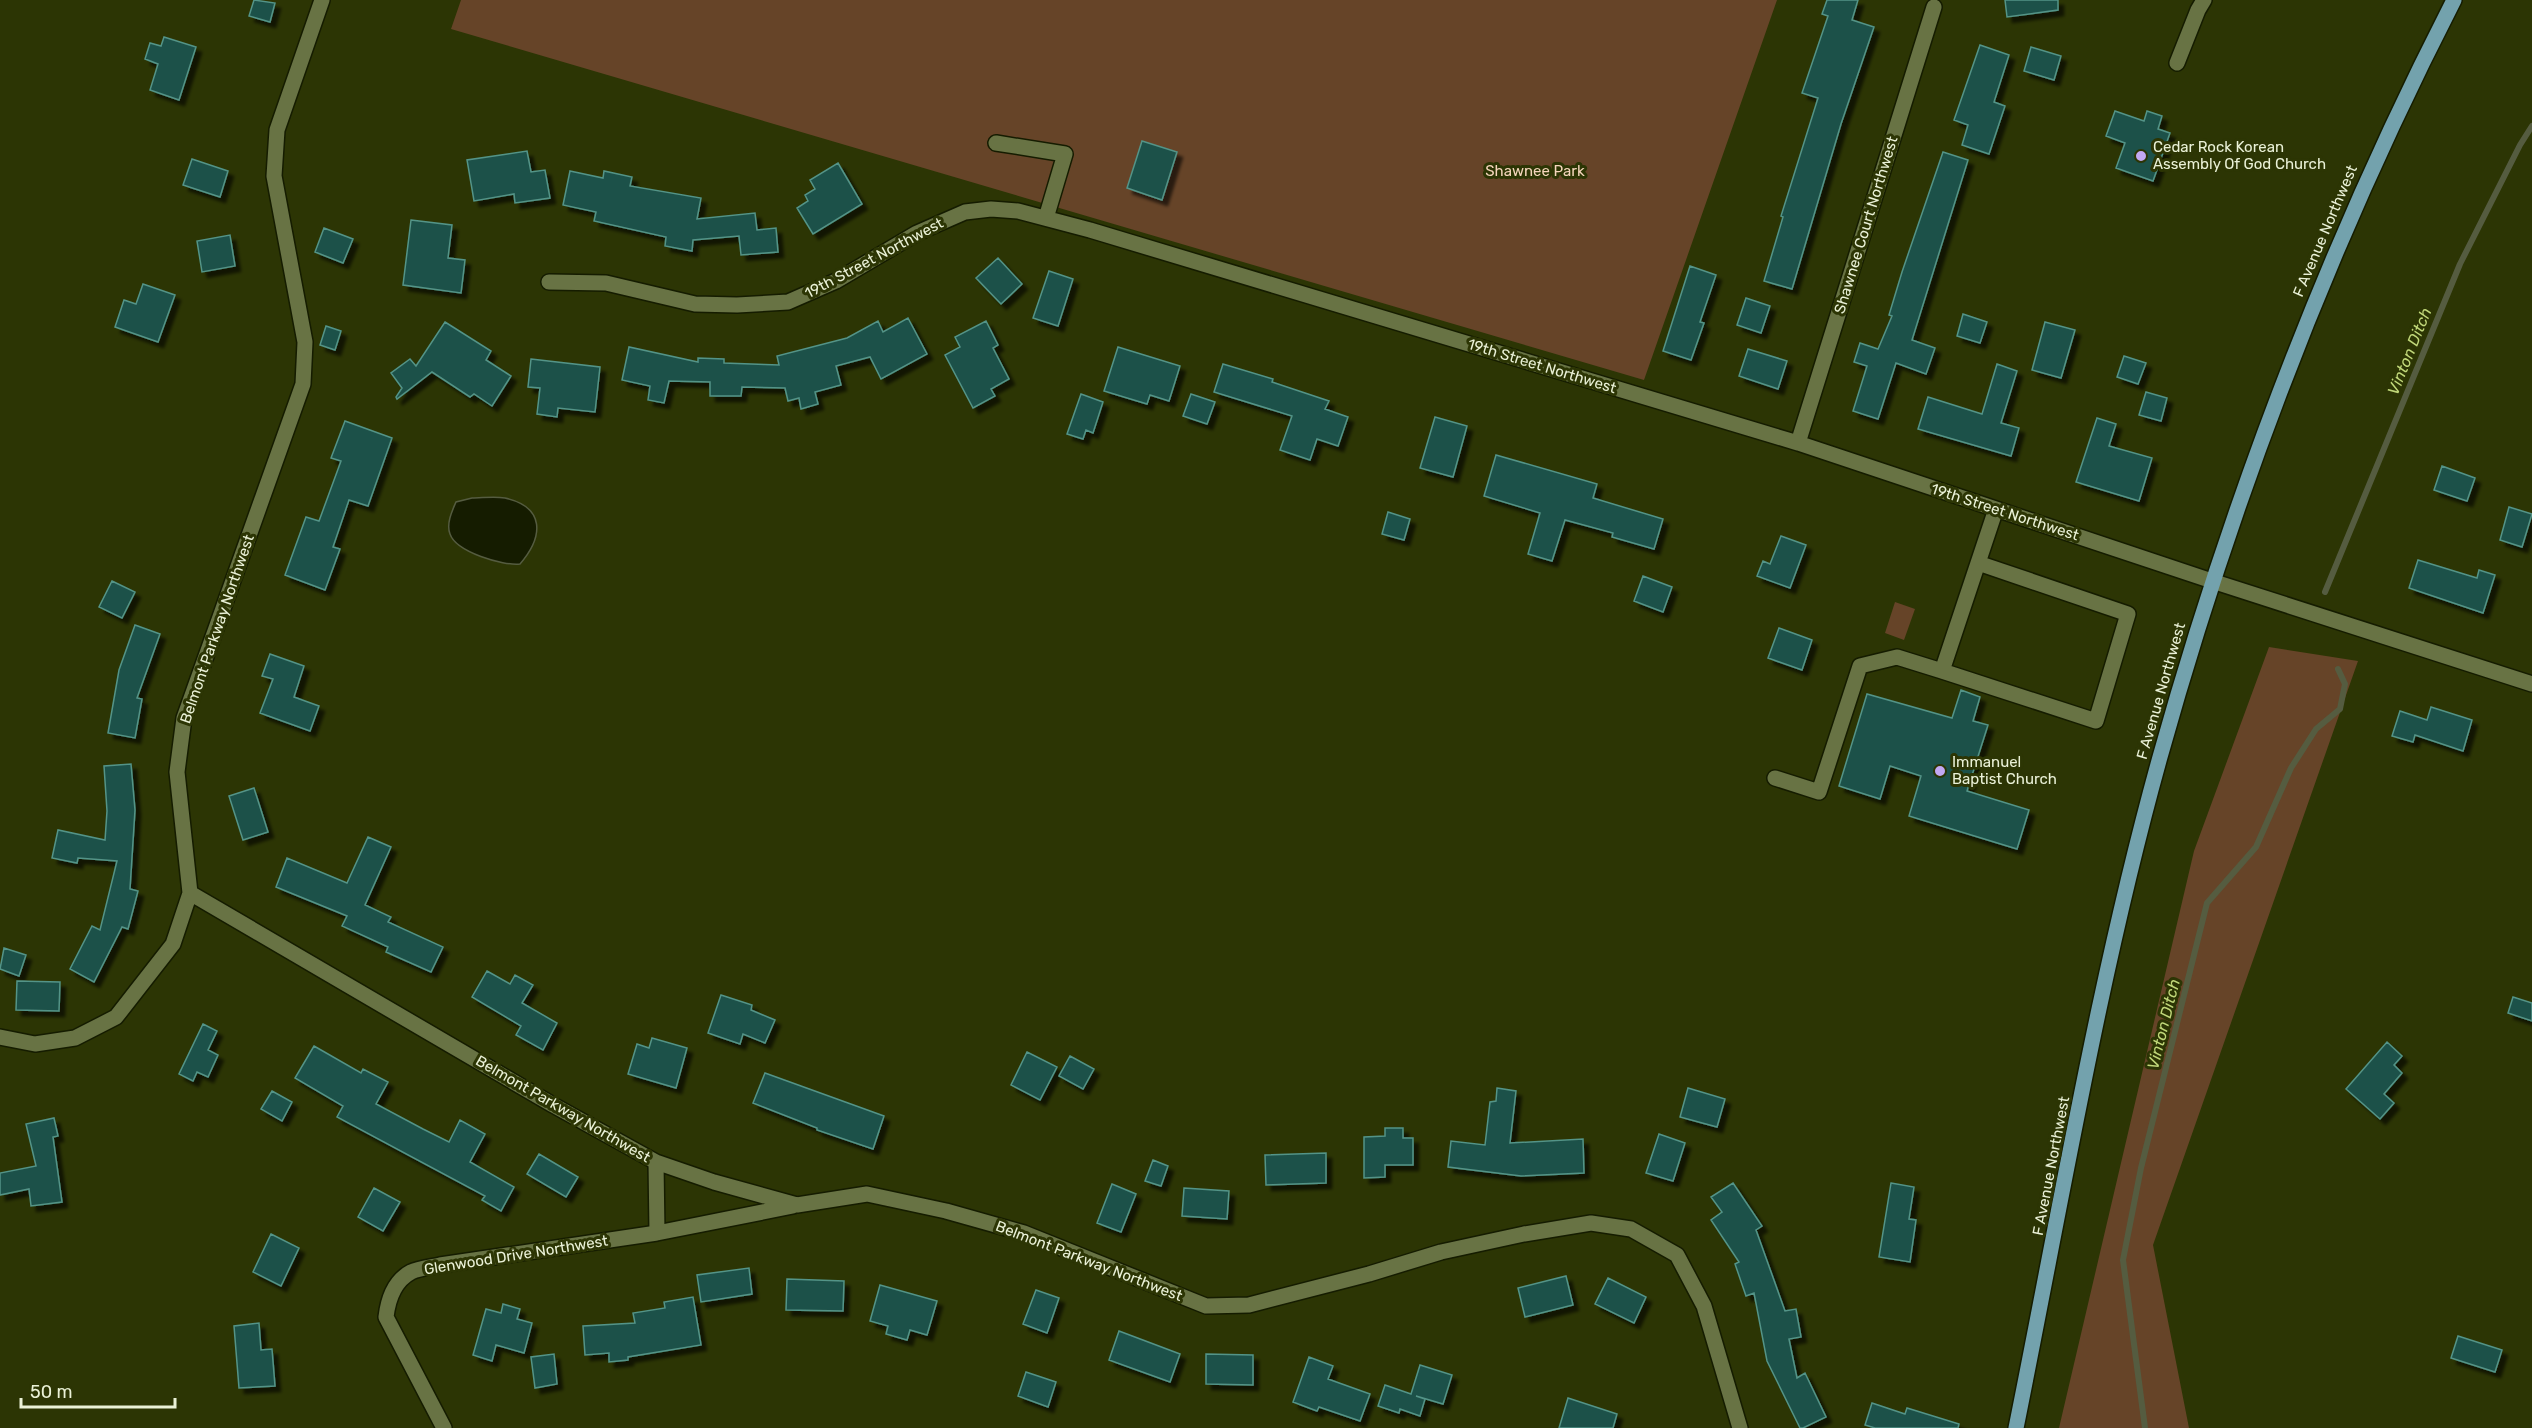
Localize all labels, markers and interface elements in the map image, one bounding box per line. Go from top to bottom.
street label: Shawnee Court Northwest [1830,134,1902,316]
place label: Cedar Rock Korean Assembly Of God Church [2153,138,2326,173]
marker: Cedar Rock Korean Assembly Of God Church [2134,149,2148,163]
park label: Shawnee Park [1485,162,1585,180]
street label: F Avenue Northwest [2289,162,2361,300]
street label: 19th Street Northwest [802,214,947,302]
water label: Vinton Ditch [2383,305,2436,398]
street label: 19th Street Northwest [1466,335,1619,397]
street label: 19th Street Northwest [1929,480,2081,544]
street label: Belmont Parkway Northwest [176,532,258,726]
street label: F Avenue Northwest [2133,620,2189,761]
place label: Immanuel Baptist Church [1952,753,2057,788]
marker: Immanuel Baptist Church [1933,764,1947,778]
water label: Vinton Ditch [2143,977,2184,1071]
street label: Belmont Parkway Northwest [473,1052,654,1166]
street label: F Avenue Northwest [2029,1095,2073,1237]
street label: Belmont Parkway Northwest [993,1217,1185,1305]
street label: Glenwood Drive Northwest [423,1232,609,1278]
scale bar [21,1371,176,1409]
text: 50 m [30,1381,73,1403]

